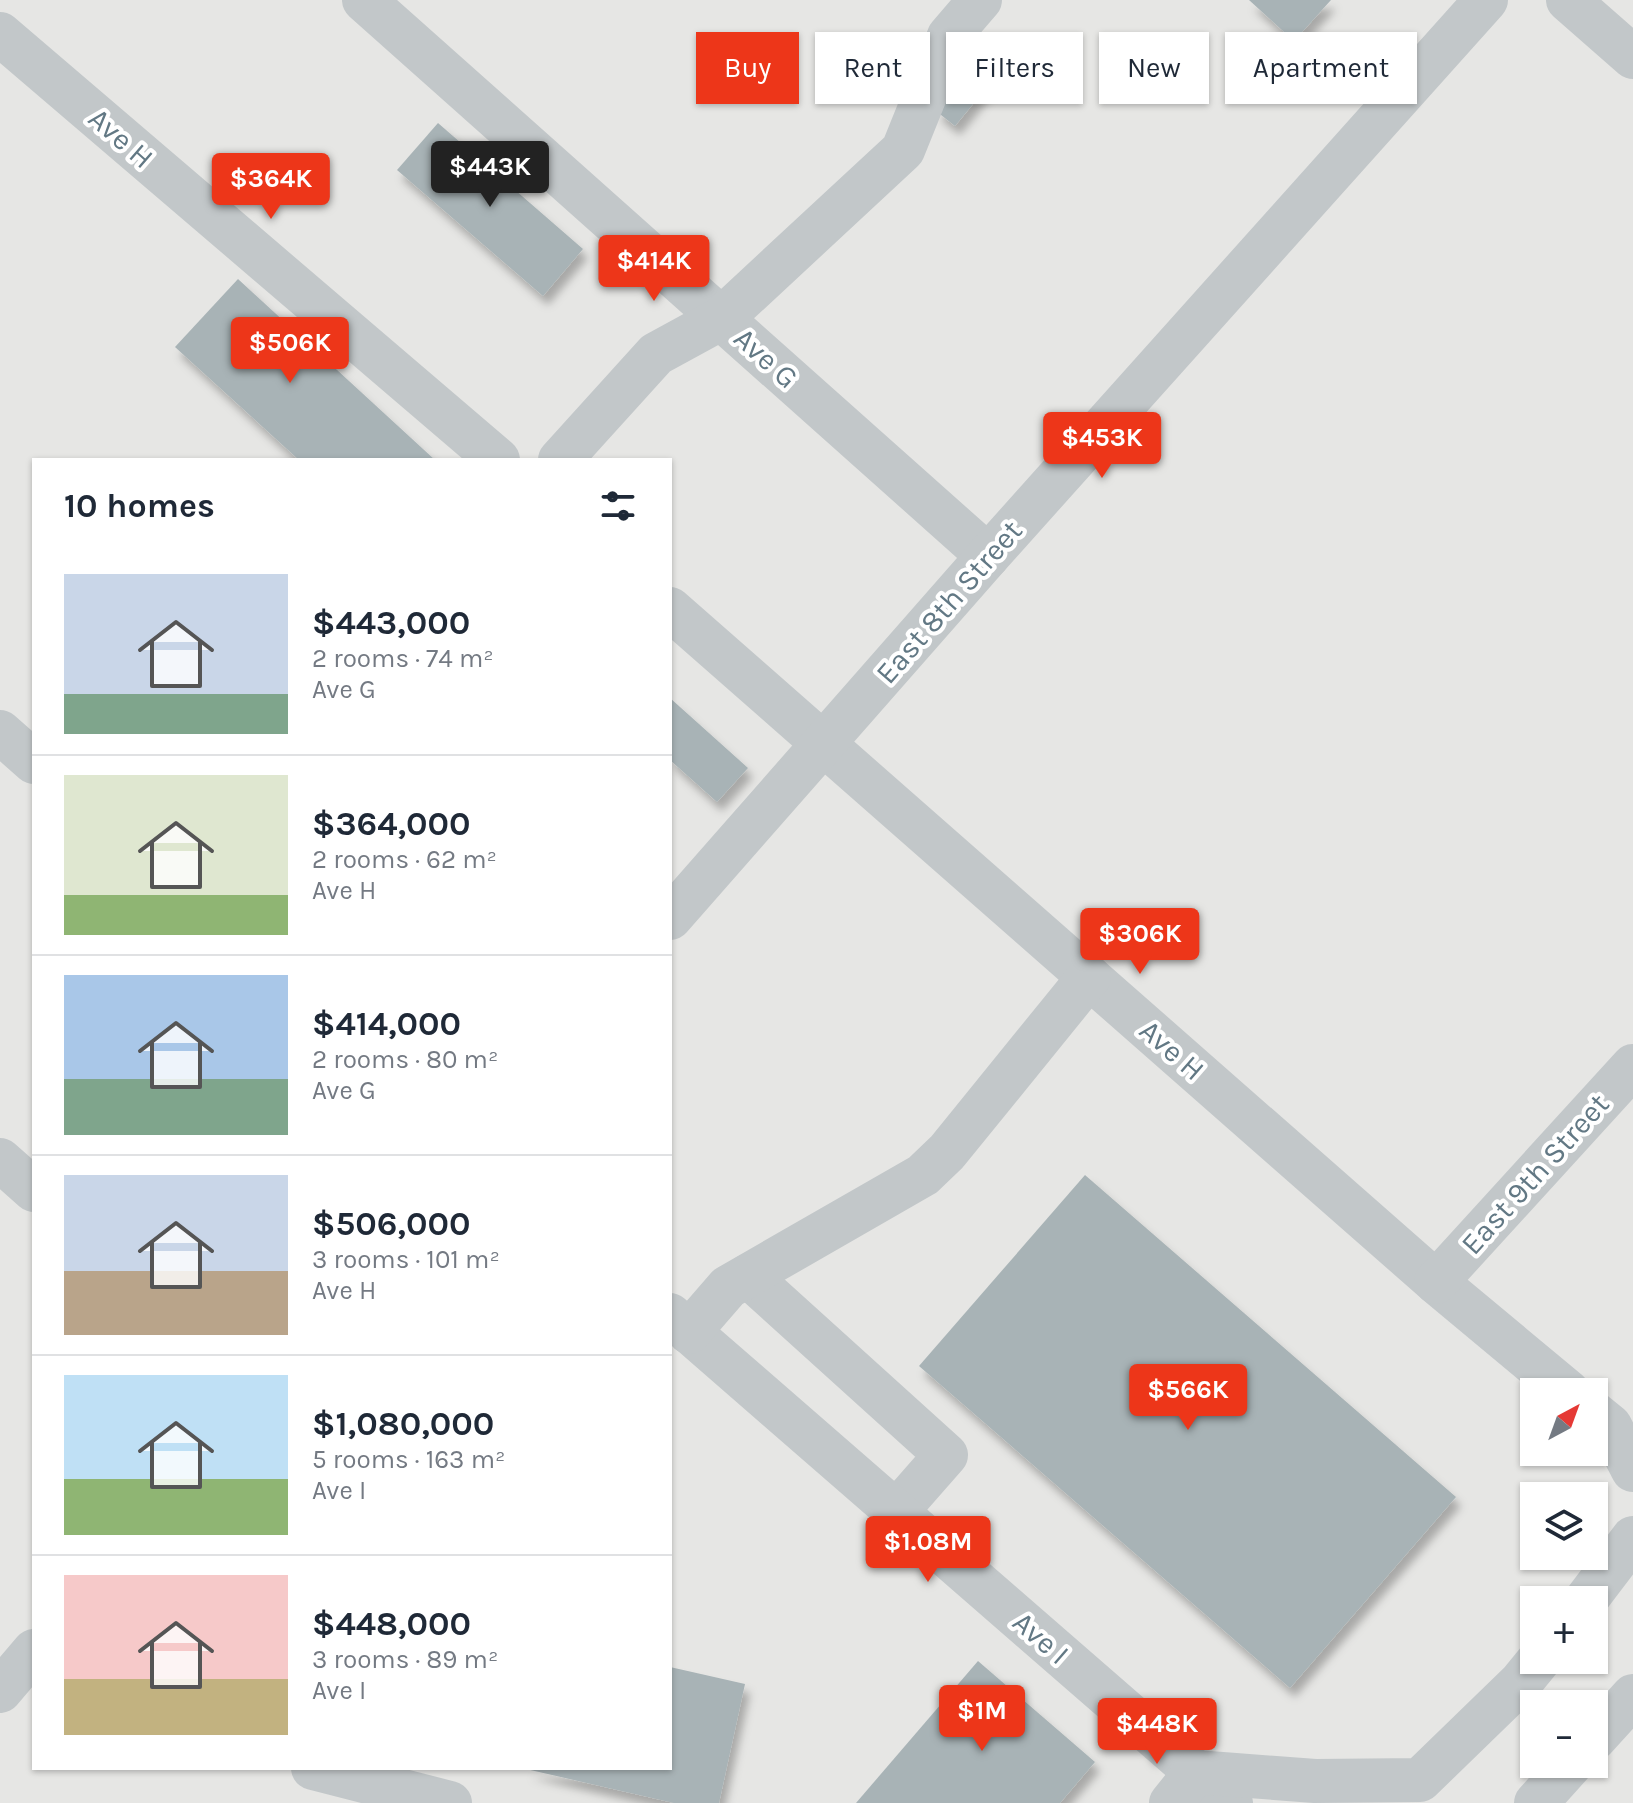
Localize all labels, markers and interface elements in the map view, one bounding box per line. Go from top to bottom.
chip: Buy [696,32,799,104]
chip: Rent [815,32,930,104]
chip: Filters [946,32,1083,104]
chip: New [1099,32,1209,104]
chip: Apartment [1225,32,1417,104]
street label: Ave H [81,100,161,176]
pin: $443K [434,141,546,209]
text: $443K [449,151,531,182]
pin: $364K [215,153,327,221]
text: $364K [230,163,312,194]
pin: $414K [598,235,710,303]
text: $414K [616,245,692,276]
pin: $506K [234,317,346,385]
street label: Ave G [727,320,805,396]
text: $506K [249,327,331,358]
pin: $453K [1046,412,1158,480]
text: $453K [1061,422,1143,453]
icon: filters [596,484,640,528]
text: 10 homes [64,486,215,526]
street label: East 8th Street [868,513,1030,691]
text: $443,000 [312,603,470,643]
icon: home [128,606,224,702]
text: 2 rooms · 74 m² [312,643,494,674]
text: Ave G [312,674,376,705]
text: $364,000 [312,804,471,844]
icon: home [128,807,224,903]
text: 2 rooms · 62 m² [312,844,497,875]
text: Ave H [312,875,376,906]
pin: $306K [1084,908,1196,976]
text: $306K [1098,918,1182,949]
text: $414,000 [312,1004,461,1044]
icon: home [128,1007,224,1103]
street label: Ave H [1132,1012,1212,1088]
text: 2 rooms · 80 m² [312,1044,498,1075]
text: Ave G [312,1075,376,1106]
street label: East 9th Street [1453,1086,1617,1262]
text: $506,000 [312,1204,470,1244]
icon: home [128,1207,224,1303]
text: 3 rooms · 101 m² [312,1244,500,1275]
text: Ave H [312,1275,376,1306]
pin: $566K [1132,1364,1244,1432]
text: $566K [1147,1374,1229,1405]
north arrow [1520,1378,1608,1466]
map controls [1520,1378,1608,1778]
text: $1,080,000 [312,1404,494,1444]
icon: home [128,1407,224,1503]
text: 5 rooms · 163 m² [312,1444,505,1475]
text: Ave I [312,1475,366,1506]
button: layers [1520,1482,1608,1570]
pin: $1.08M [863,1516,993,1584]
text: $1.08M [884,1526,972,1557]
button: + [1520,1586,1608,1674]
text: $448,000 [312,1604,471,1644]
street label: Ave I [1006,1604,1076,1672]
icon: home [128,1607,224,1703]
text: 3 rooms · 89 m² [312,1644,498,1675]
text: Ave I [312,1675,366,1706]
pin: $1M [943,1685,1021,1753]
button: − [1520,1690,1608,1778]
text: $1M [957,1695,1007,1726]
pin: $448K [1101,1698,1213,1766]
text: $448K [1116,1708,1198,1739]

